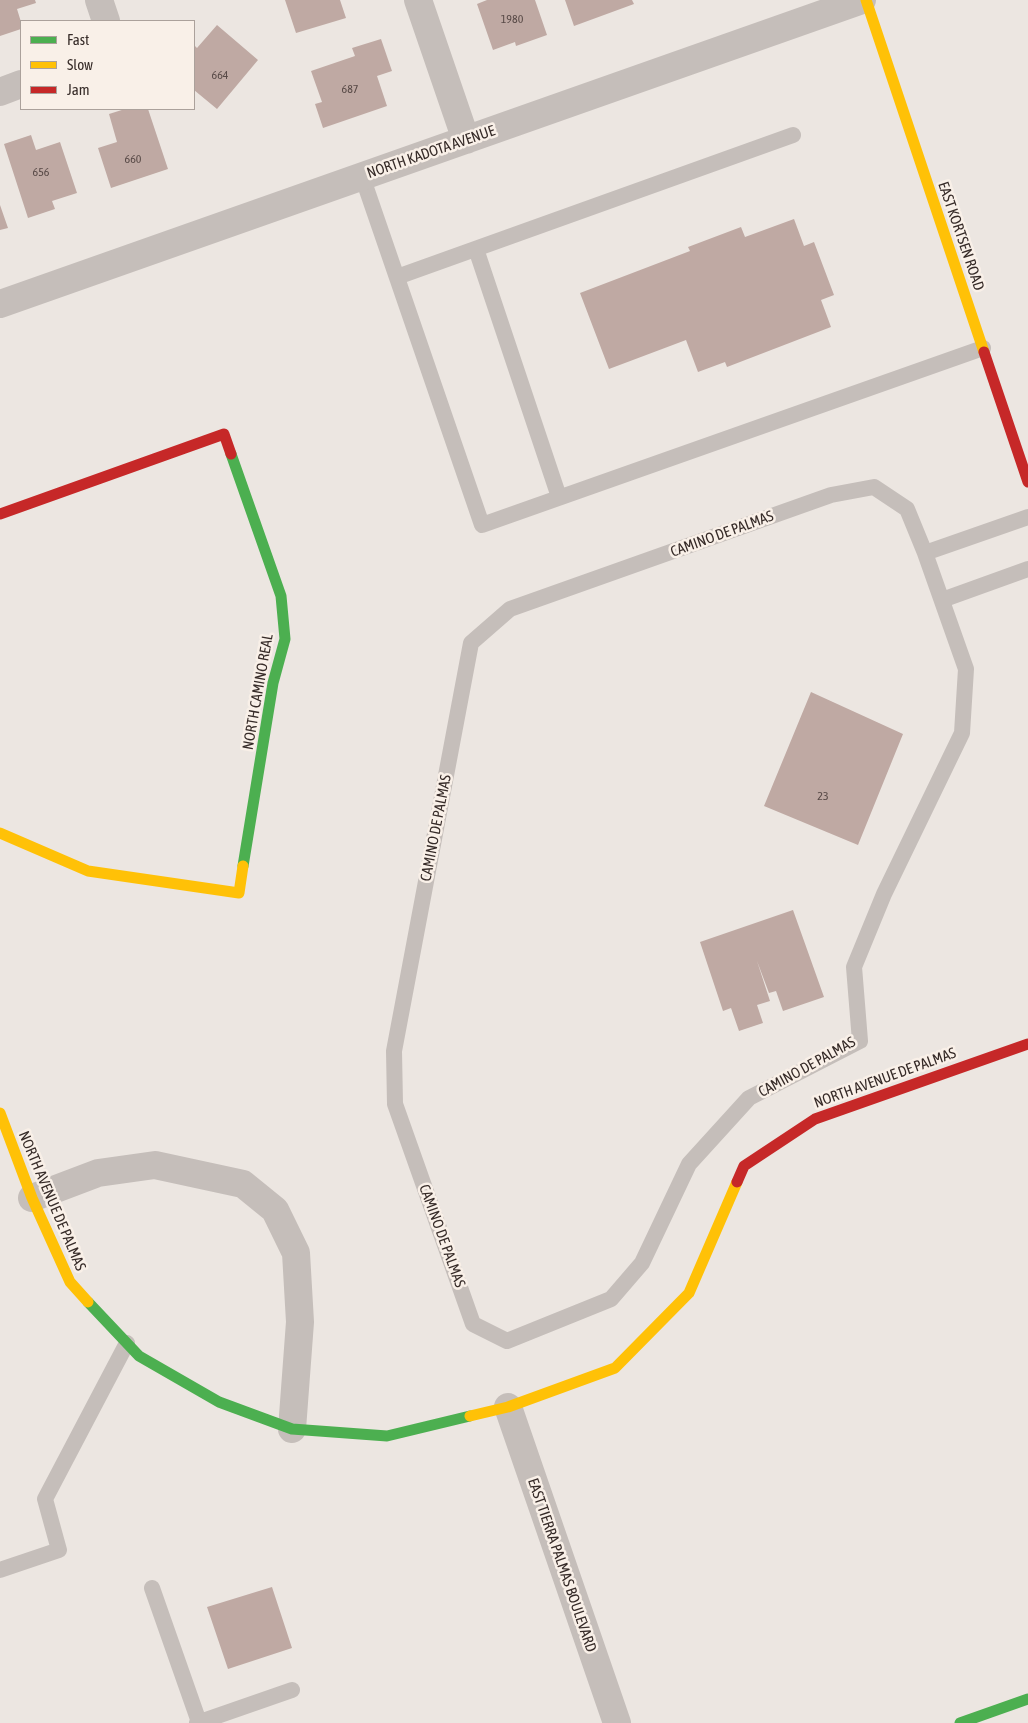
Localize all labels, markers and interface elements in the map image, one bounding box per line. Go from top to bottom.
house number: 1980 [501,12,523,26]
legend [20,20,195,110]
text: Fast [67,31,89,48]
text: Slow [67,56,93,73]
house number: 664 [212,68,228,82]
text: Jam [67,81,90,98]
house number: 687 [342,82,358,96]
street label: NORTH KADOTA AVENUE [365,122,497,182]
house number: 660 [125,152,141,166]
house number: 656 [33,165,49,179]
street label: EAST KORTSEN ROAD [934,179,988,293]
street label: CAMINO DE PALMAS [668,507,776,561]
street label: NORTH CAMINO REAL [239,633,277,751]
street label: CAMINO DE PALMAS [417,773,455,883]
house number: 23 [817,789,829,803]
street label: CAMINO DE PALMAS [755,1033,859,1101]
street label: NORTH AVENUE DE PALMAS [812,1044,958,1112]
street label: NORTH AVENUE DE PALMAS [14,1129,90,1273]
street label: CAMINO DE PALMAS [415,1182,469,1290]
street label: EAST TIERRA PALMAS BOULEVARD [524,1476,600,1654]

